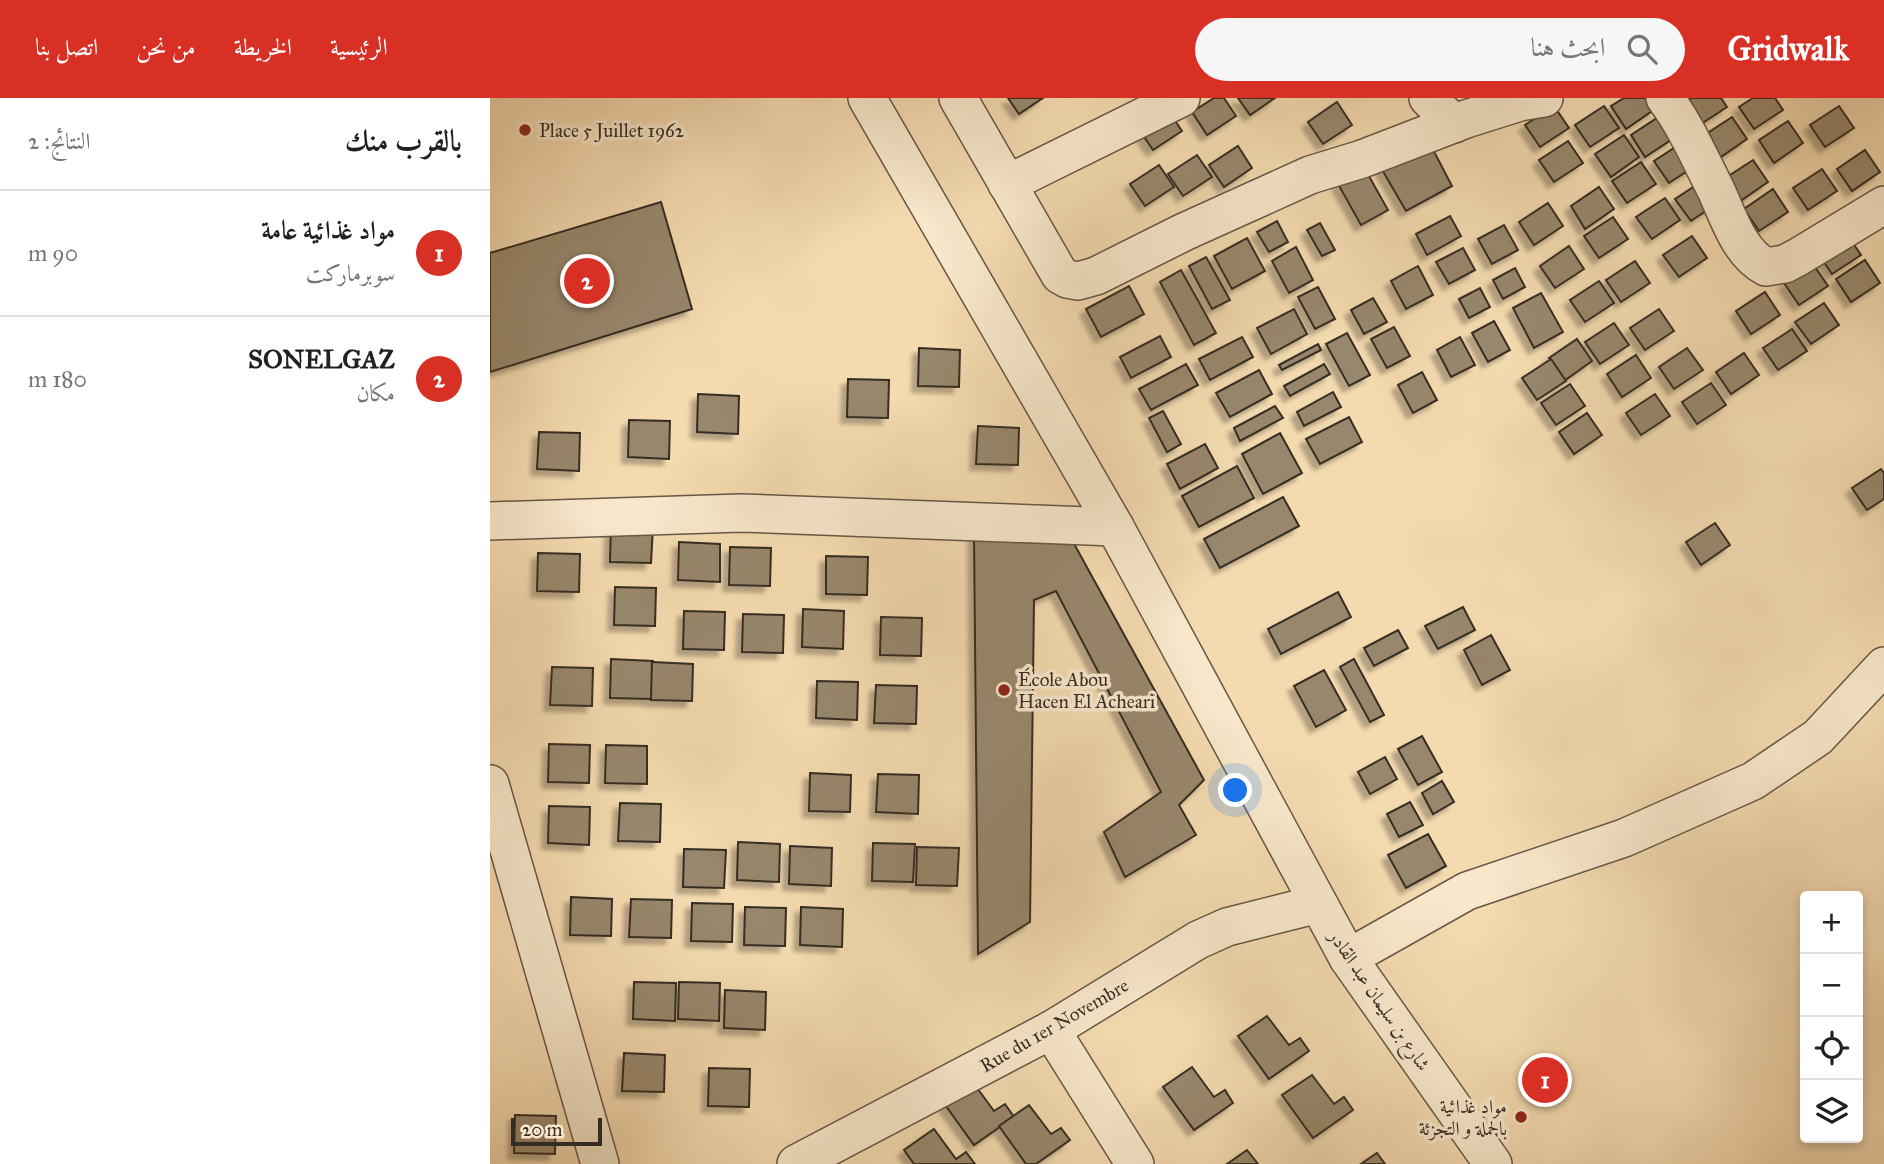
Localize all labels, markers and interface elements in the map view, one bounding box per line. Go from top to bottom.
search box [1195,18,1685,81]
text: Gridwalk [1727,29,1849,69]
icon: search [1623,30,1661,68]
text: ابحث هنا [1530,31,1605,63]
text: اتصل بنا [35,32,98,62]
text: من نحن [136,32,196,62]
text: الخريطة [234,32,292,62]
text: الرئيسية [330,32,388,62]
place label: Place 5 Juillet 1962 [539,119,685,143]
marker: Place 5 Juillet 1962 [517,122,533,138]
text: بالقرب منك [345,123,462,159]
text: النتائج: 2 [28,127,90,155]
text: مواد غذائية عامة [261,214,395,246]
text: 90 m [28,239,78,267]
text: 1 [434,239,444,267]
pin: 2 [564,255,610,307]
text: سوبرماركت [306,259,395,287]
text: SONELGAZ [248,343,395,375]
text: 180 m [28,365,87,393]
text: 2 [433,365,445,393]
text: مكان [356,379,395,407]
place label: École Abou Hacen El Acheari [1018,667,1155,713]
marker: École Abou Hacen El Acheari [996,682,1012,698]
your location [1218,773,1252,807]
map controls [1800,891,1863,1143]
button: + [1800,891,1863,954]
street label: شارع بن سليمان عبد القادر [1320,924,1435,1077]
button: − [1800,954,1863,1017]
street label: Rue du 1er Novembre [976,973,1133,1077]
button: locate [1800,1017,1863,1080]
pin: 1 [1522,1054,1568,1106]
button: layers [1800,1080,1863,1143]
place label: مواد غذائية بالجملة و التجزئة [1419,1095,1507,1141]
marker: مواد غذائية بالجملة و التجزئة [1513,1109,1529,1125]
scale bar [511,1115,602,1147]
text: 20 m [522,1118,563,1141]

